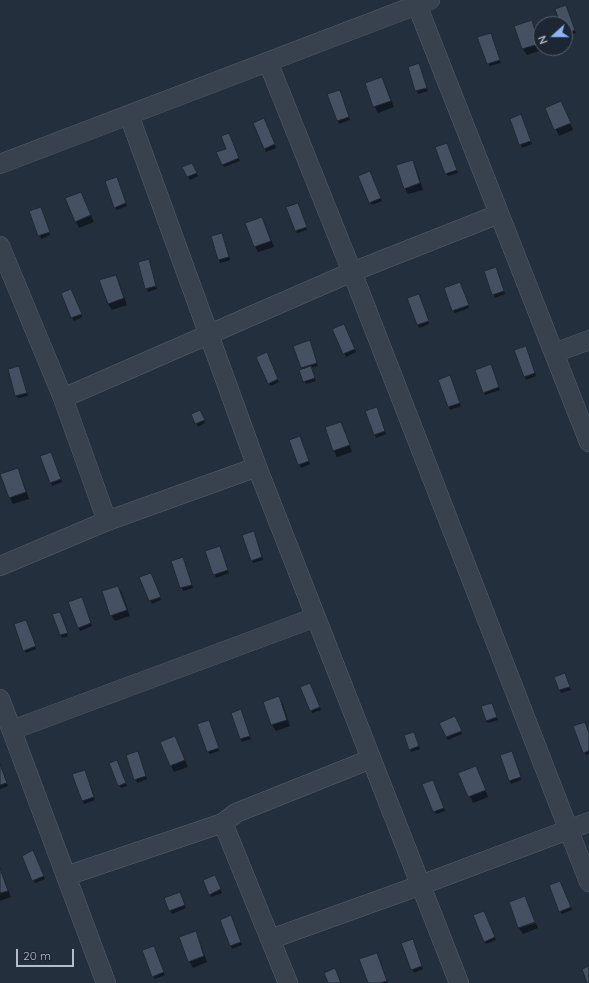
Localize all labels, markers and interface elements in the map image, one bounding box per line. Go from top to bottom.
north arrow [533,16,573,56]
text: N [535,34,551,46]
scale bar [18,941,76,967]
text: 20 m [23,948,51,963]

